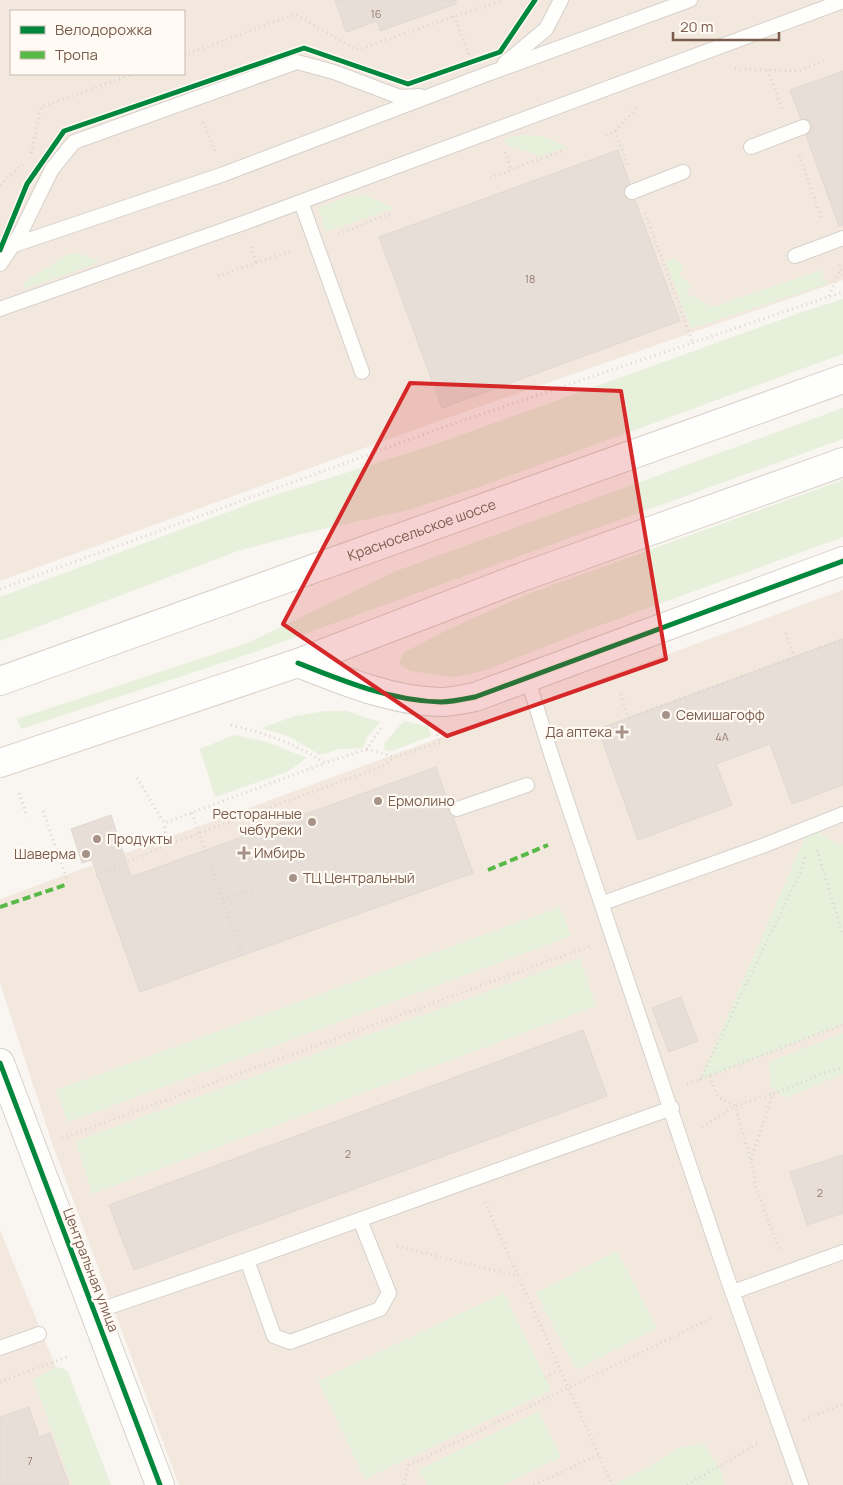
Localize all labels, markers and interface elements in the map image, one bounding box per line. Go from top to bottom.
house number: 16 [370,6,382,21]
legend [10,10,185,75]
scale bar [673,10,779,42]
text: 20 m [680,16,713,37]
text: Велодорожка [55,19,152,40]
text: Тропа [55,44,98,65]
house number: 18 [525,271,535,286]
street label: Красносельское шоссе [345,494,498,565]
place label: Семишагофф [676,705,765,724]
marker: Семишагофф [660,709,672,721]
place label: Да аптека [545,722,612,741]
marker: Да аптека [616,726,628,738]
house number: 4А [715,729,729,744]
place label: Ермолино [388,791,455,810]
marker: Ермолино [372,795,384,807]
place label: Ресторанные чебуреки [212,804,302,839]
marker: Ресторанные чебуреки [306,816,318,828]
place label: Продукты [107,829,172,848]
marker: Продукты [91,833,103,845]
place label: Имбирь [254,843,305,862]
place label: Шаверма [14,844,76,863]
marker: Имбирь [238,847,250,859]
marker: Шаверма [80,848,92,860]
place label: ТЦ Центральный [303,868,415,887]
marker: ТЦ Центральный [287,872,299,884]
house number: 2 [345,1146,351,1161]
house number: 2 [817,1185,823,1200]
street label: Центральная улица [59,1205,124,1334]
house number: 7 [27,1453,33,1468]

